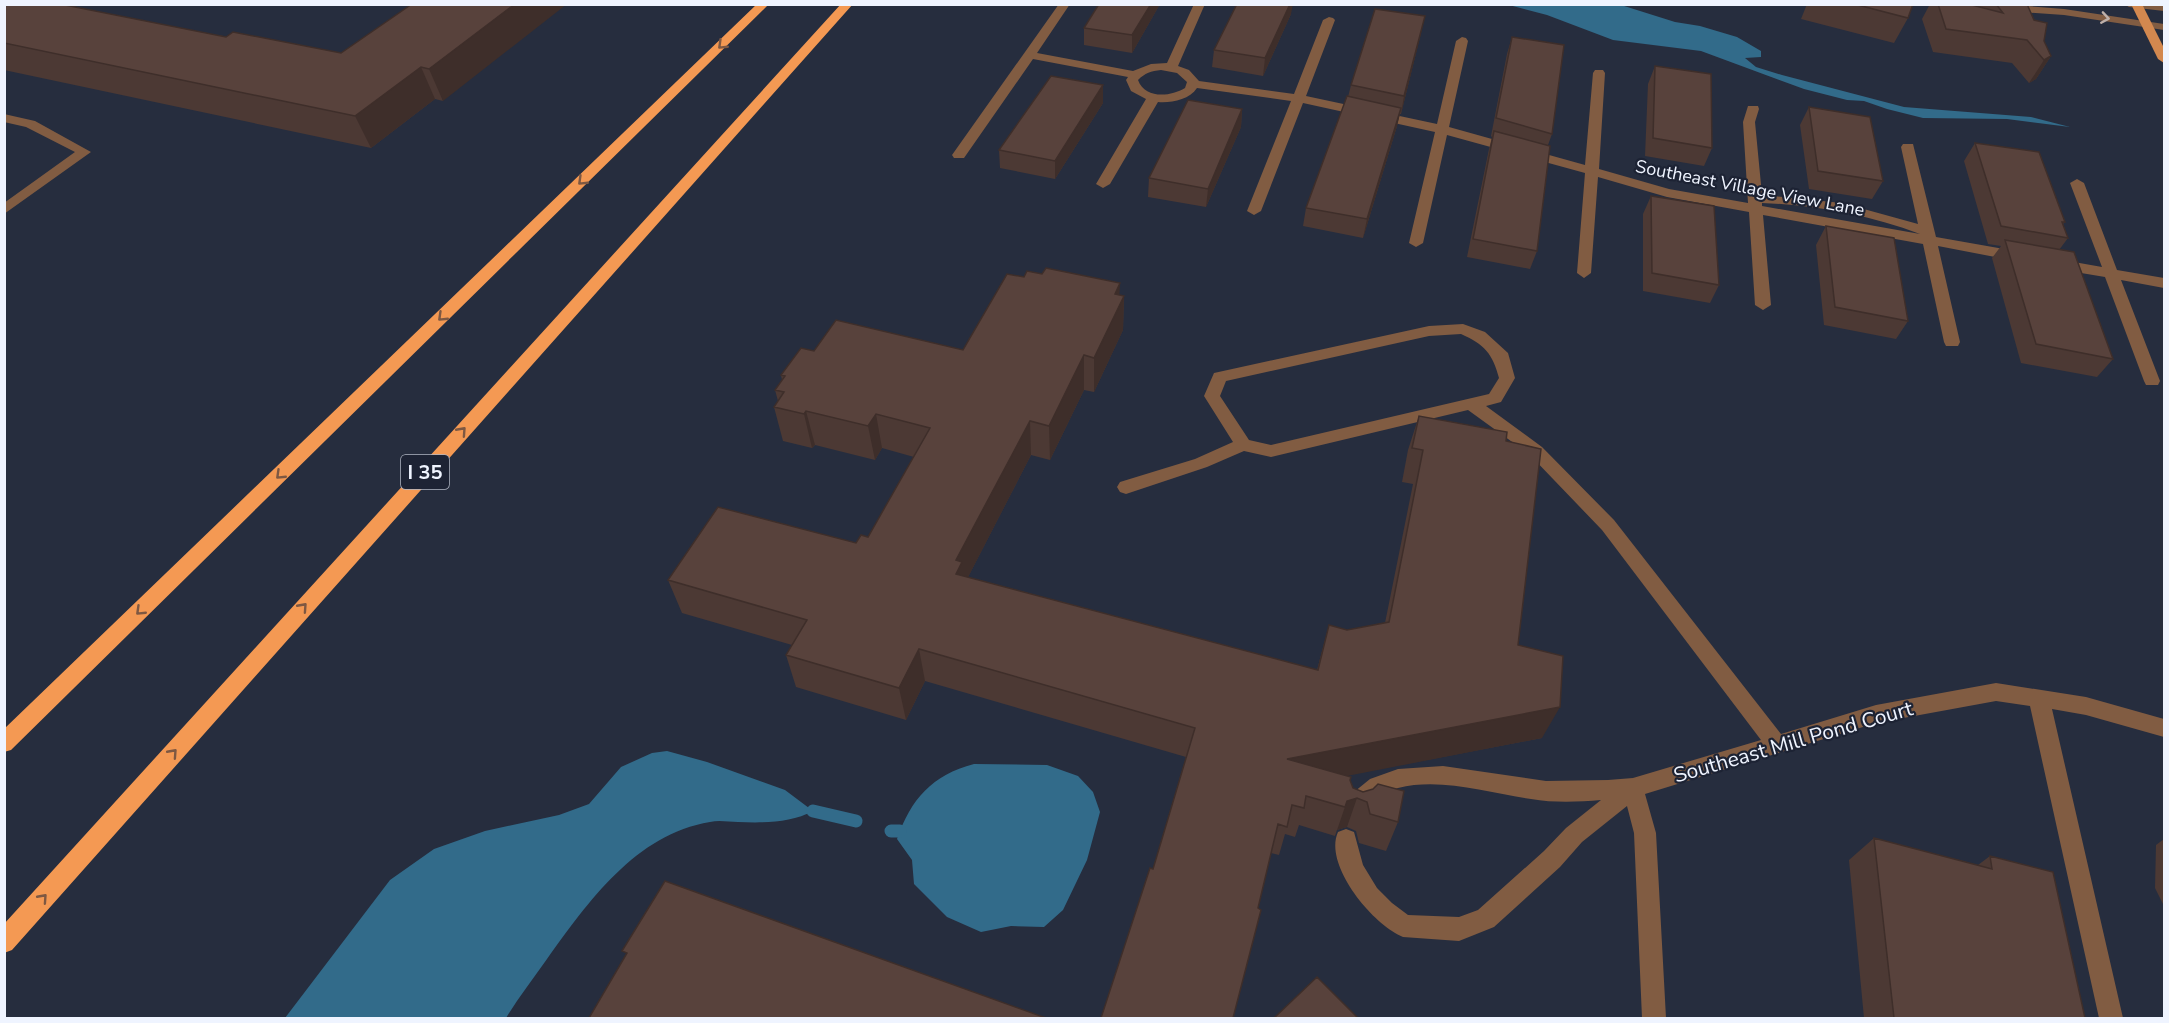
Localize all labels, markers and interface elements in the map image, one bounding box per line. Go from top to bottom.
one-way arrow [2100,12,2110,24]
one-way arrow [718,38,729,49]
street label: Southeast Village View Lane [1633,154,1867,222]
one-way arrow [578,174,589,185]
one-way arrow [439,310,450,321]
one-way arrow [455,428,466,438]
road number: I 35 [401,455,449,489]
one-way arrow [277,468,287,479]
one-way arrow [296,603,307,614]
one-way arrow [137,604,147,615]
street label: Southeast Mill Pond Court [1670,694,1917,790]
one-way arrow [166,749,177,760]
one-way arrow [36,895,47,905]

